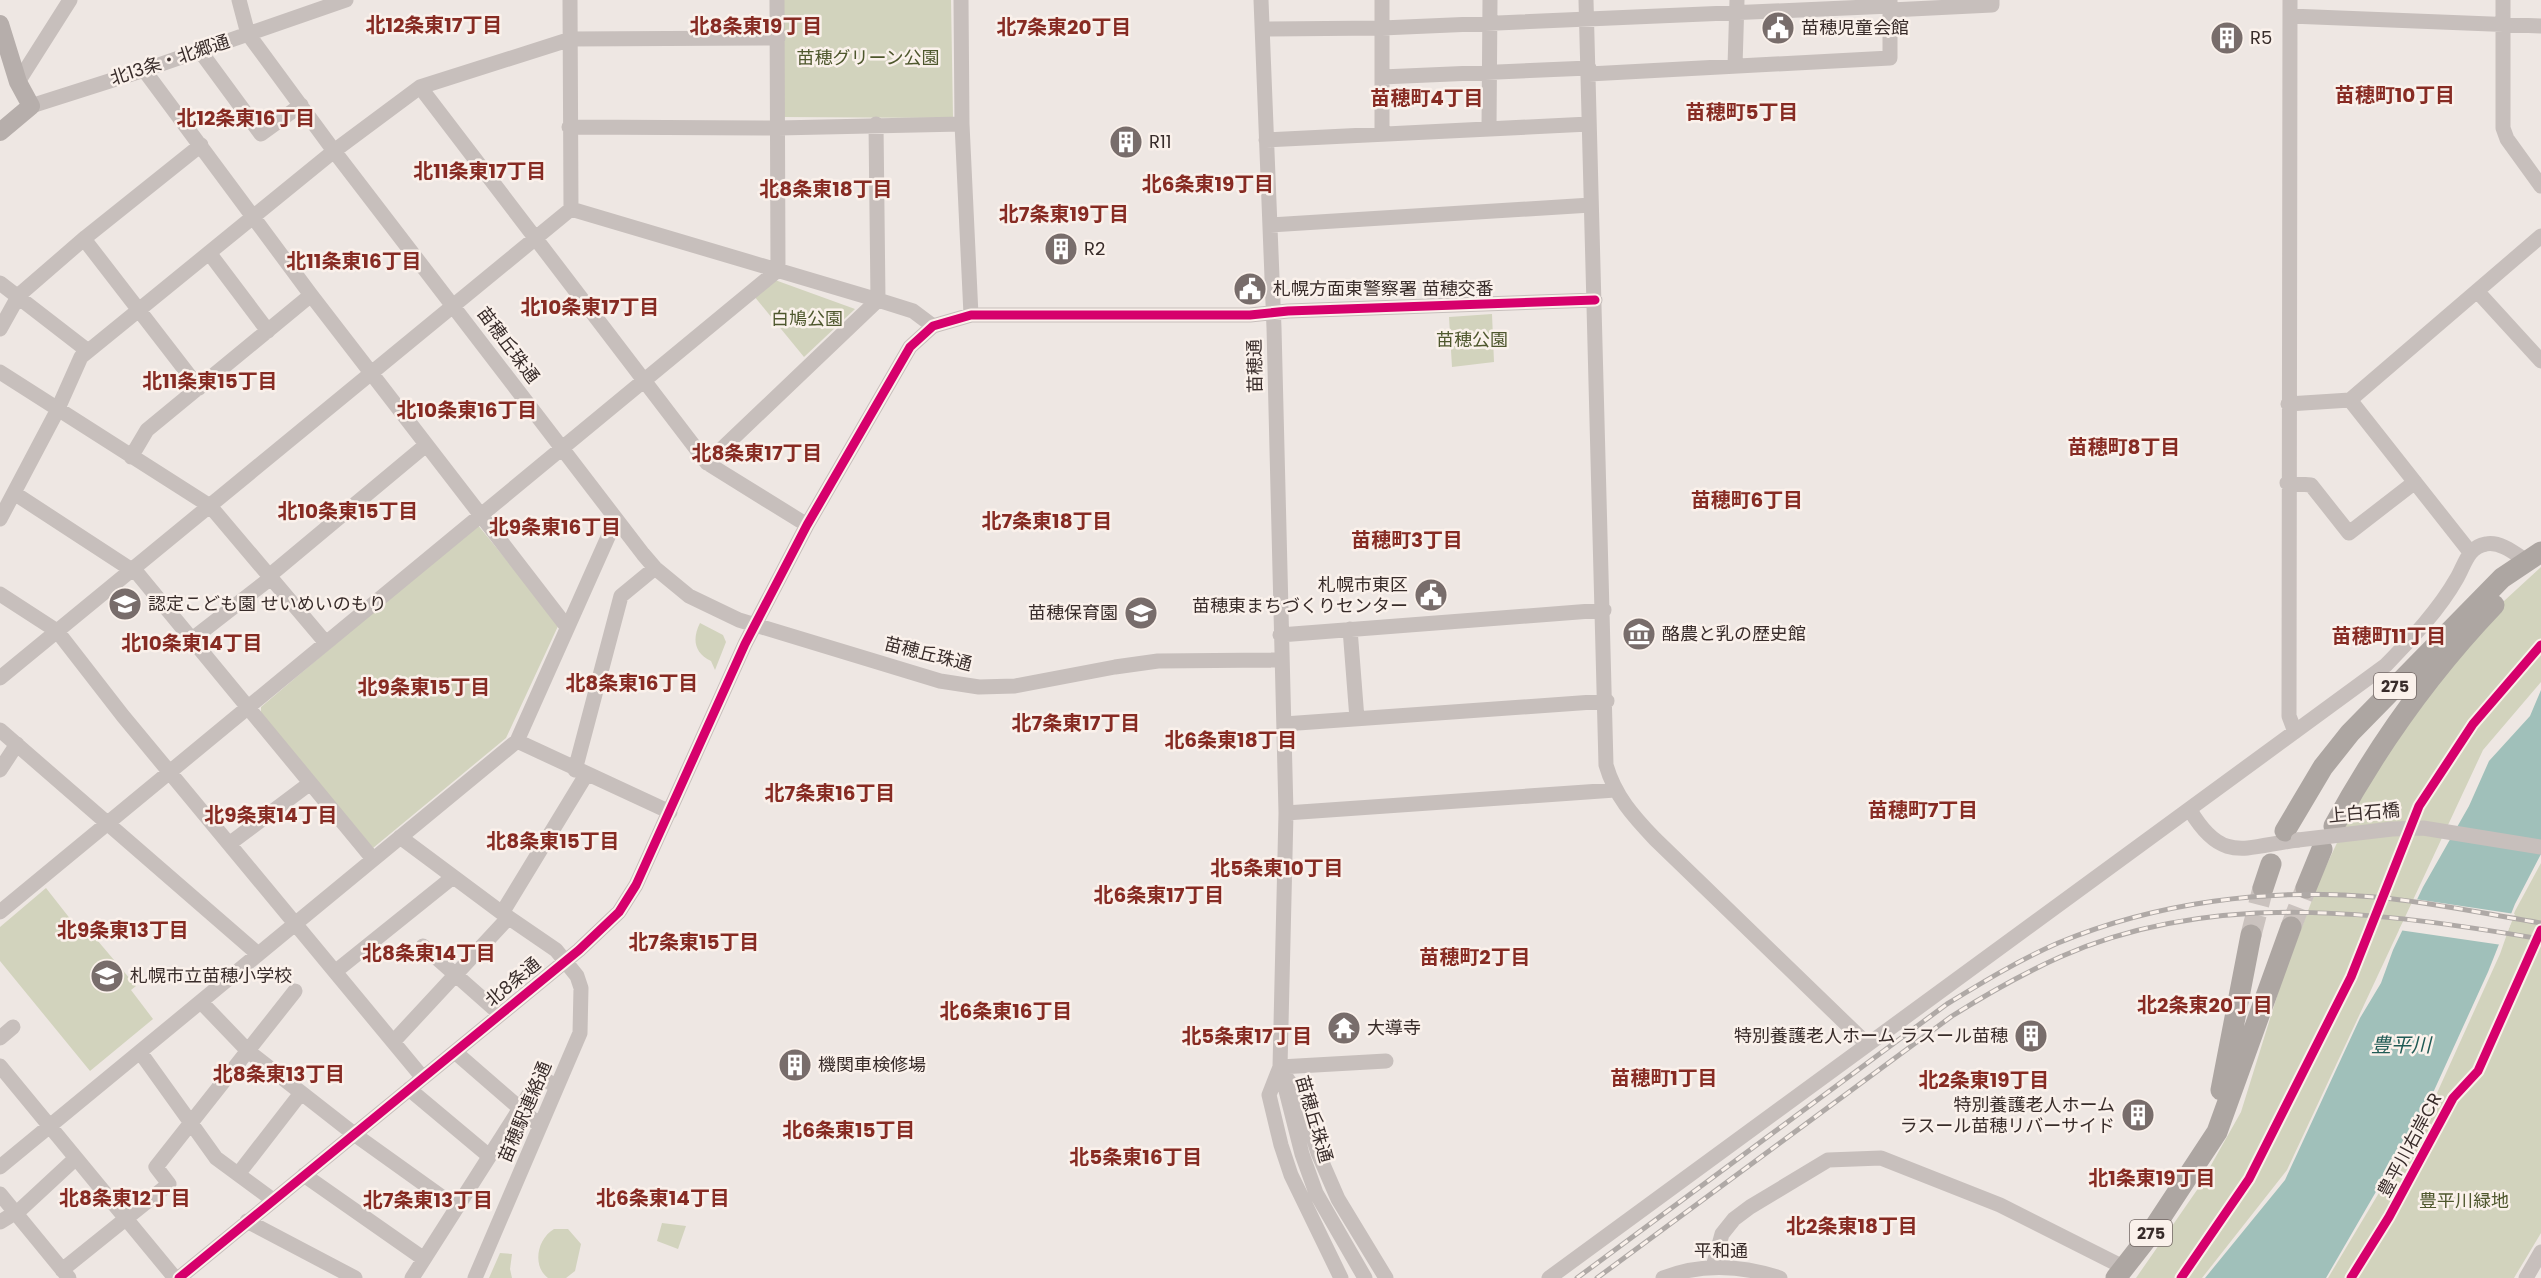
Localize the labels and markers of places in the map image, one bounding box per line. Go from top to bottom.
public building icon: 苗穂児童会館 [1760,10,1796,46]
place label: 苗穂児童会館 [1801,15,1909,40]
building icon: R5 [2209,20,2245,56]
place label: R5 [2250,25,2272,50]
building icon: R11 [1108,124,1144,160]
place label: R11 [1149,129,1171,154]
building icon: R2 [1043,231,1079,267]
place label: R2 [1084,236,1105,261]
public building icon: 札幌方面東警察署 苗穂交番 [1232,271,1268,307]
place label: 札幌方面東警察署 苗穂交番 [1273,276,1494,301]
place label: 札幌市東区 苗穂東まちづくりセンター [1192,572,1408,618]
public building icon: 札幌市東区 苗穂東まちづくりセンター [1413,577,1449,613]
school or university icon: 認定こども園 せいめいのもり [107,586,143,622]
place label: 認定こども園 せいめいのもり [148,591,387,616]
school or university icon: 苗穂保育園 [1123,595,1159,631]
place label: 苗穂保育園 [1028,600,1118,625]
museum icon: 酪農と乳の歴史館 [1621,616,1657,652]
place label: 酪農と乳の歴史館 [1662,621,1806,646]
school or university icon: 札幌市立苗穂小学校 [89,958,125,994]
place label: 札幌市立苗穂小学校 [130,963,292,988]
temple icon: 大導寺 [1326,1010,1362,1046]
place label: 大導寺 [1367,1015,1421,1040]
building icon: 特別養護老人ホーム ラスール苗穂 [2013,1018,2049,1054]
place label: 特別養護老人ホーム ラスール苗穂 [1734,1023,2008,1048]
building icon: 機関車検修場 [777,1047,813,1083]
place label: 機関車検修場 [818,1052,926,1077]
place label: 特別養護老人ホーム ラスール苗穂リバーサイド [1900,1092,2115,1138]
building icon: 特別養護老人ホーム ラスール苗穂リバーサイド [2120,1097,2156,1133]

